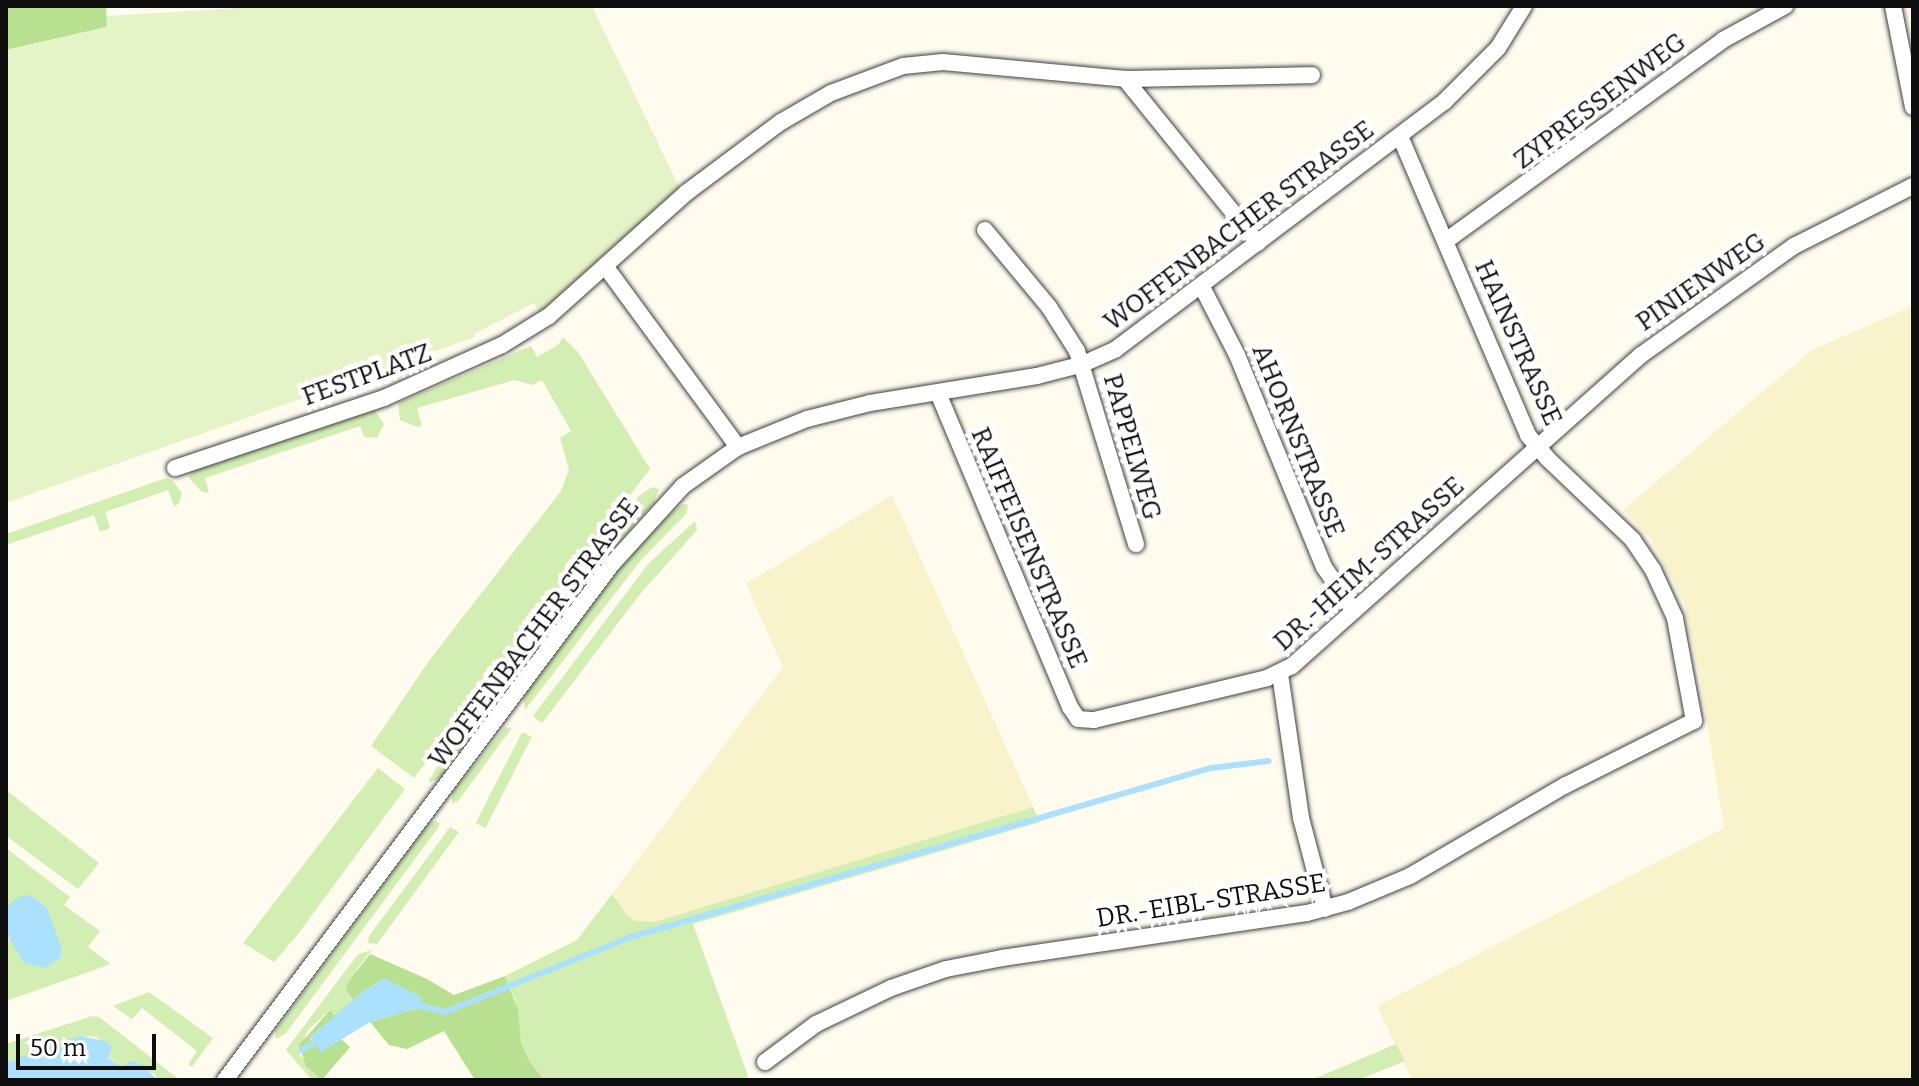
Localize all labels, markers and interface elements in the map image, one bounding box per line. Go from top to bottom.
street label: ZYPRESSENWEG [1508,26,1692,176]
street label: WOFFENBACHER STRASSE [1098,114,1380,338]
street label: PINIENWEG [1630,226,1772,338]
street label: HAINSTRASSE [1468,255,1568,431]
street label: FESTPLATZ [298,337,436,413]
street label: AHORNSTRASSE [1245,340,1351,542]
street label: PAPPELWEG [1096,370,1168,524]
street label: RAIFFEISENSTRASSE [964,423,1094,673]
street label: DR.-HEIM-STRASSE [1267,470,1471,658]
street label: WOFFENBACHER STRASSE [422,492,646,774]
street label: DR.-EIBL-STRASSE [1094,867,1328,935]
scale bar [20,1018,160,1068]
text: 50 m [30,1034,86,1062]

